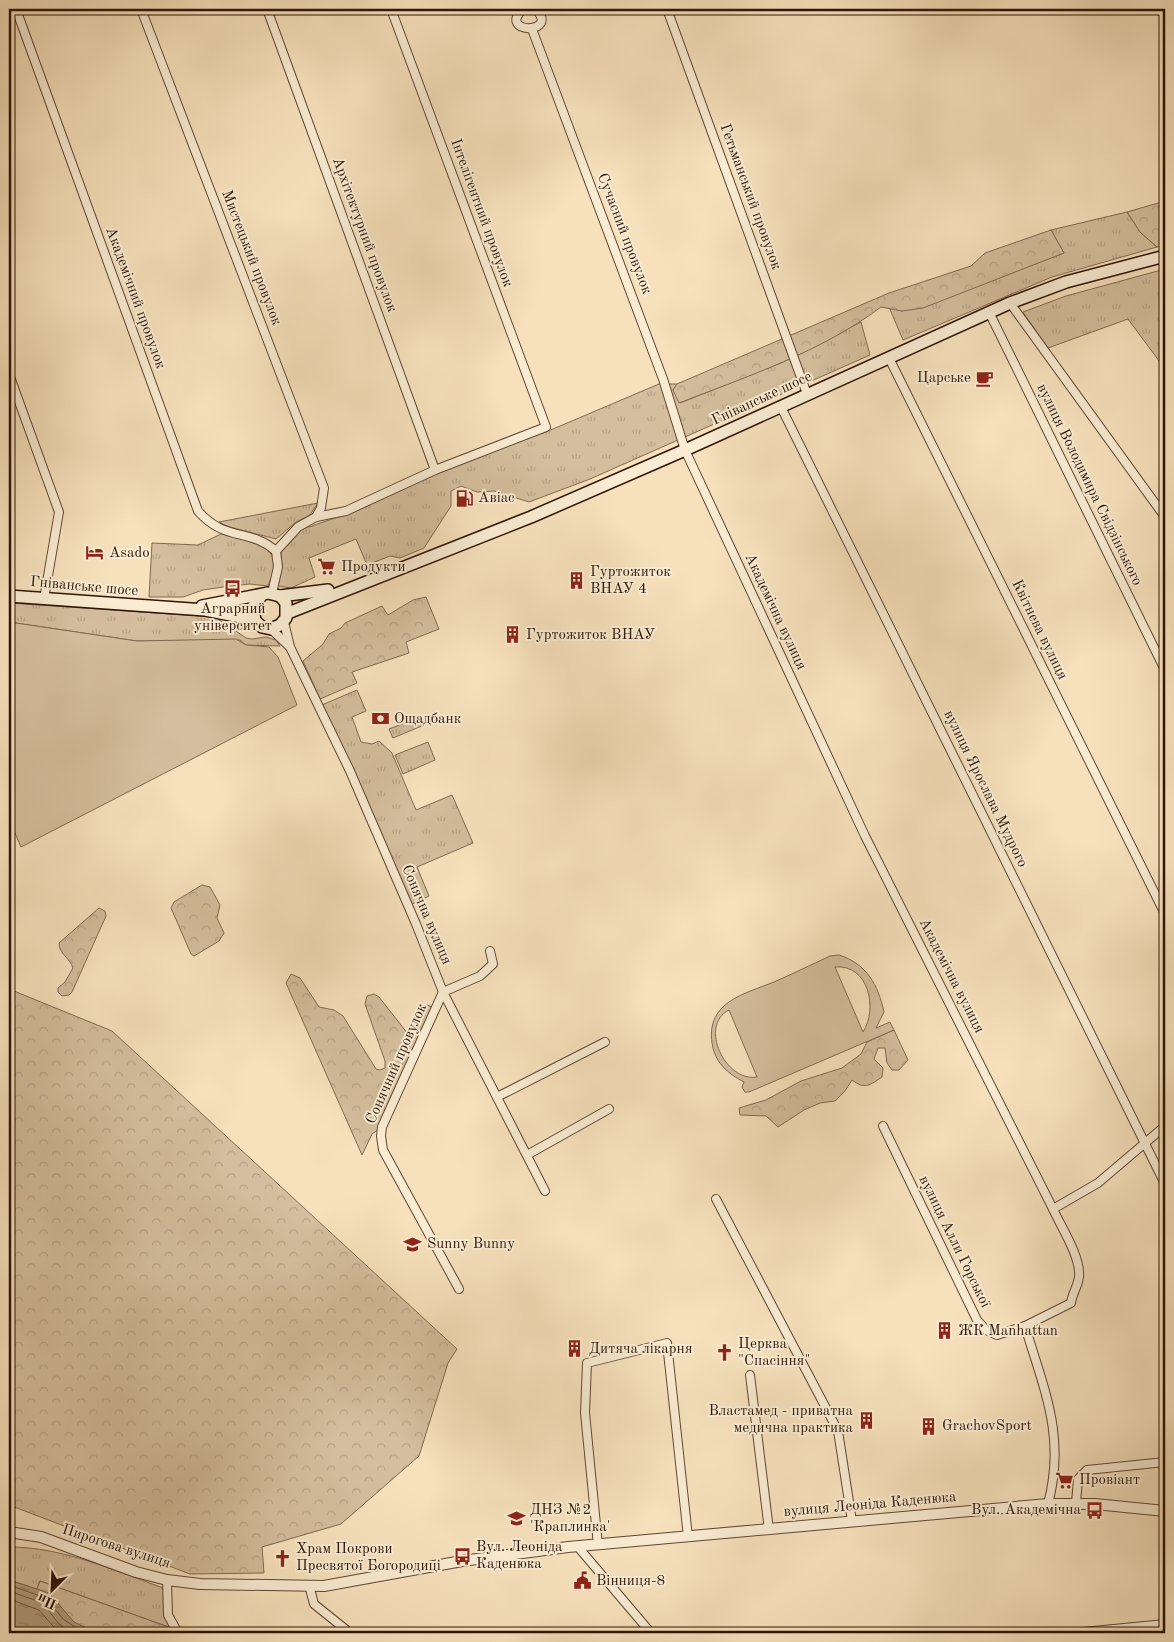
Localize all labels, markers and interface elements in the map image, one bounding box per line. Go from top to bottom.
street label: Гетьманський провулок [717,122,784,272]
street label: Інтелігентний провулок [447,137,515,290]
street label: Архітектурний провулок [329,155,399,315]
street label: Сучасний провулок [594,171,654,297]
street label: Мистецький провулок [218,188,284,328]
street label: Академічний провулок [102,225,168,371]
cafe icon: Царське [975,368,995,388]
street label: Гніванське шосе [710,369,814,429]
place label: Царське [917,371,971,386]
street label: вулиця Володимира Свідзінського [1034,382,1144,588]
fuel station icon: Авіас [454,488,474,508]
place label: Авіас [478,491,515,506]
hotel icon: Asado [85,543,105,563]
place label: Asado [109,546,150,561]
street label: Академічна вулиця [741,551,809,673]
supermarket icon: Продукти [317,557,337,577]
place label: Продукти [341,560,406,575]
place label: Гуртожиток ВНАУ 4 [590,565,671,597]
building icon: Гуртожиток ВНАУ 4 [566,571,586,591]
street label: Гніванське шосе [29,575,139,599]
bus stop icon: Аграрний університет [223,578,243,598]
street label: Квітнева вулиця [1008,578,1070,683]
place label: Аграрний університет [194,602,272,634]
building icon: Гуртожиток ВНАУ [502,625,522,645]
place label: Гуртожиток ВНАУ [526,628,656,643]
street label: вулиця Ярослава Мудрого [940,708,1030,870]
bank icon: Ощадбанк [370,709,390,729]
place label: Ощадбанк [394,712,462,727]
street label: Сонячна вулиця [398,863,454,967]
street label: Академічна вулиця [916,916,987,1036]
street label: Сонячний провулок [364,1001,430,1126]
street label: вулиця Алли Горської [916,1174,993,1311]
school or university icon: Sunny Bunny [403,1234,423,1254]
place label: Sunny Bunny [427,1237,515,1252]
building icon: ЖК Manhattan [934,1321,954,1341]
place label: ЖК Manhattan [958,1324,1058,1339]
place label: Церква "Спасіння" [738,1337,810,1369]
building icon: Дитяча лікарня [565,1339,585,1359]
place label: Дитяча лікарня [589,1342,693,1357]
church icon: Церква "Спасіння" [714,1343,734,1363]
place label: Властамед - приватна медична практика [708,1404,854,1436]
building icon: Властамед - приватна медична практика [857,1410,877,1430]
building icon: GrachovSport [918,1416,938,1436]
place label: GrachovSport [942,1419,1032,1434]
supermarket icon: Провіант [1055,1470,1075,1490]
place label: Провіант [1079,1473,1140,1488]
street label: вулиця Леоніда Каденюка [783,1490,957,1520]
bus stop icon: Вул. Академічна [1085,1500,1105,1520]
place label: ДНЗ №2 'Краплинка' [530,1503,610,1535]
place label: Вул. Академічна [971,1503,1082,1518]
school or university icon: ДНЗ №2 'Краплинка' [506,1509,526,1529]
street label: Пирогова вулиця [60,1522,172,1572]
place label: Вул. Леоніда Каденюка [476,1540,563,1572]
place label: Храм Покрови Пресвятої Богородиці [296,1542,441,1574]
bus stop icon: Вул. Леоніда Каденюка [452,1546,472,1566]
church icon: Храм Покрови Пресвятої Богородиці [272,1548,292,1568]
north arrow [28,1564,78,1614]
public building icon: Вінниця-8 [572,1571,592,1591]
place label: Вінниця-8 [596,1574,665,1589]
text: Пн [35,1591,59,1611]

